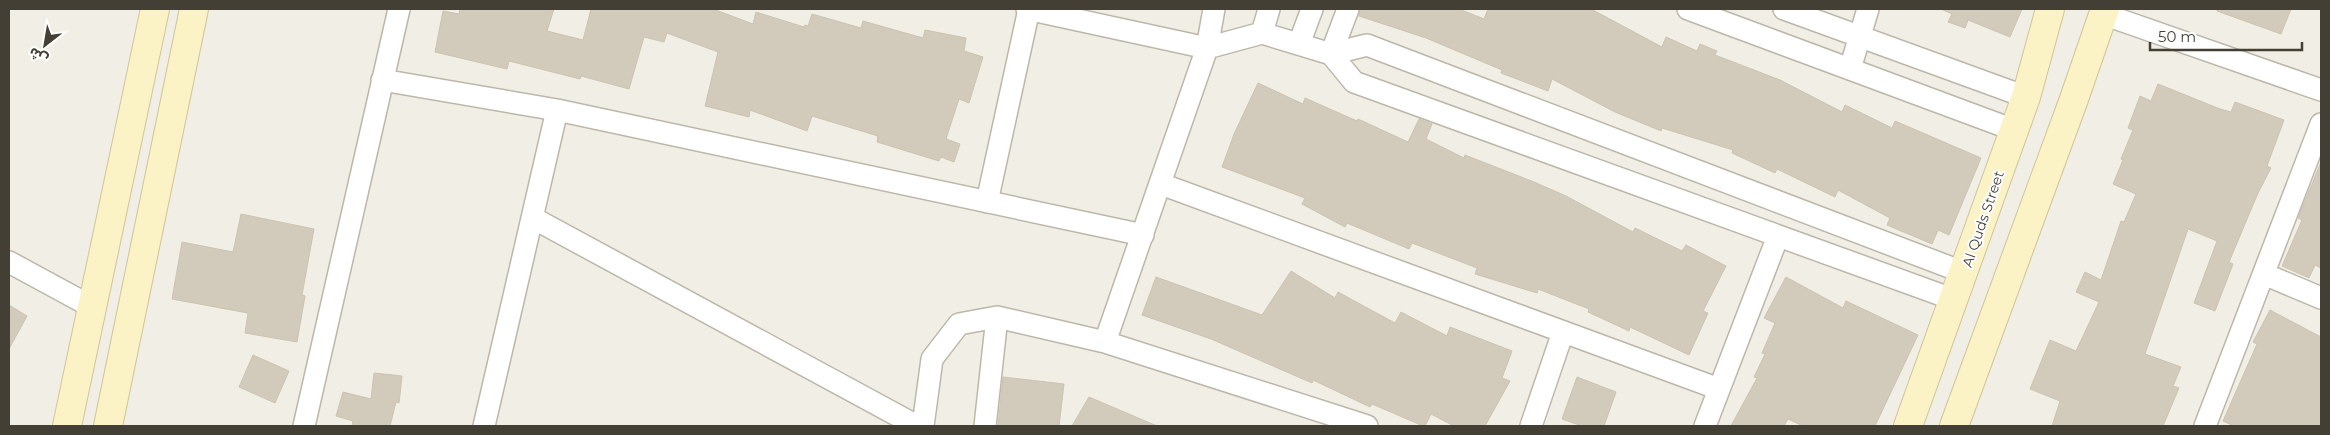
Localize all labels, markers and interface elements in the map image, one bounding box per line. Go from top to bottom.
north arrow [20,20,70,70]
scale bar [2150,20,2302,52]
text: 50 m [2158,27,2196,46]
text: ش [25,43,51,69]
street label: Al Quds Street [1958,168,2008,270]

